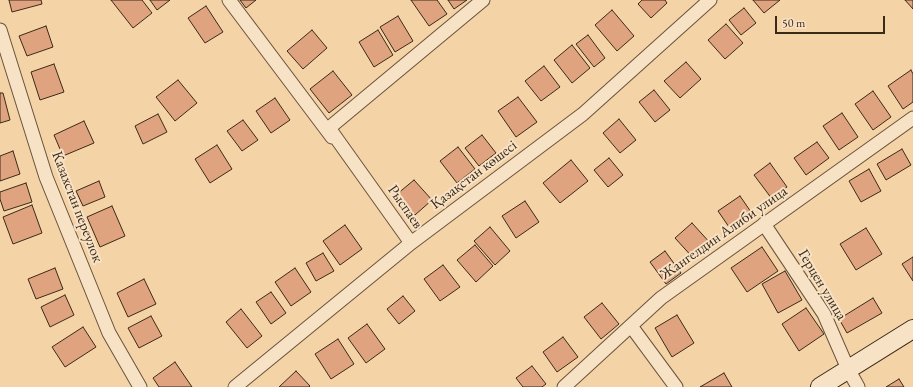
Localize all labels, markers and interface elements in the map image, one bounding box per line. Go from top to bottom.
scale bar [777,8,887,34]
text: 50 m [782,15,805,31]
street label: Қазақстан көшесі [427,137,521,213]
street label: Казахстан переулок [48,149,106,265]
street label: Рыспаев [384,182,426,232]
street label: Жангелдин Алиби улица [657,182,791,284]
street label: Герцен улица [794,246,850,324]

